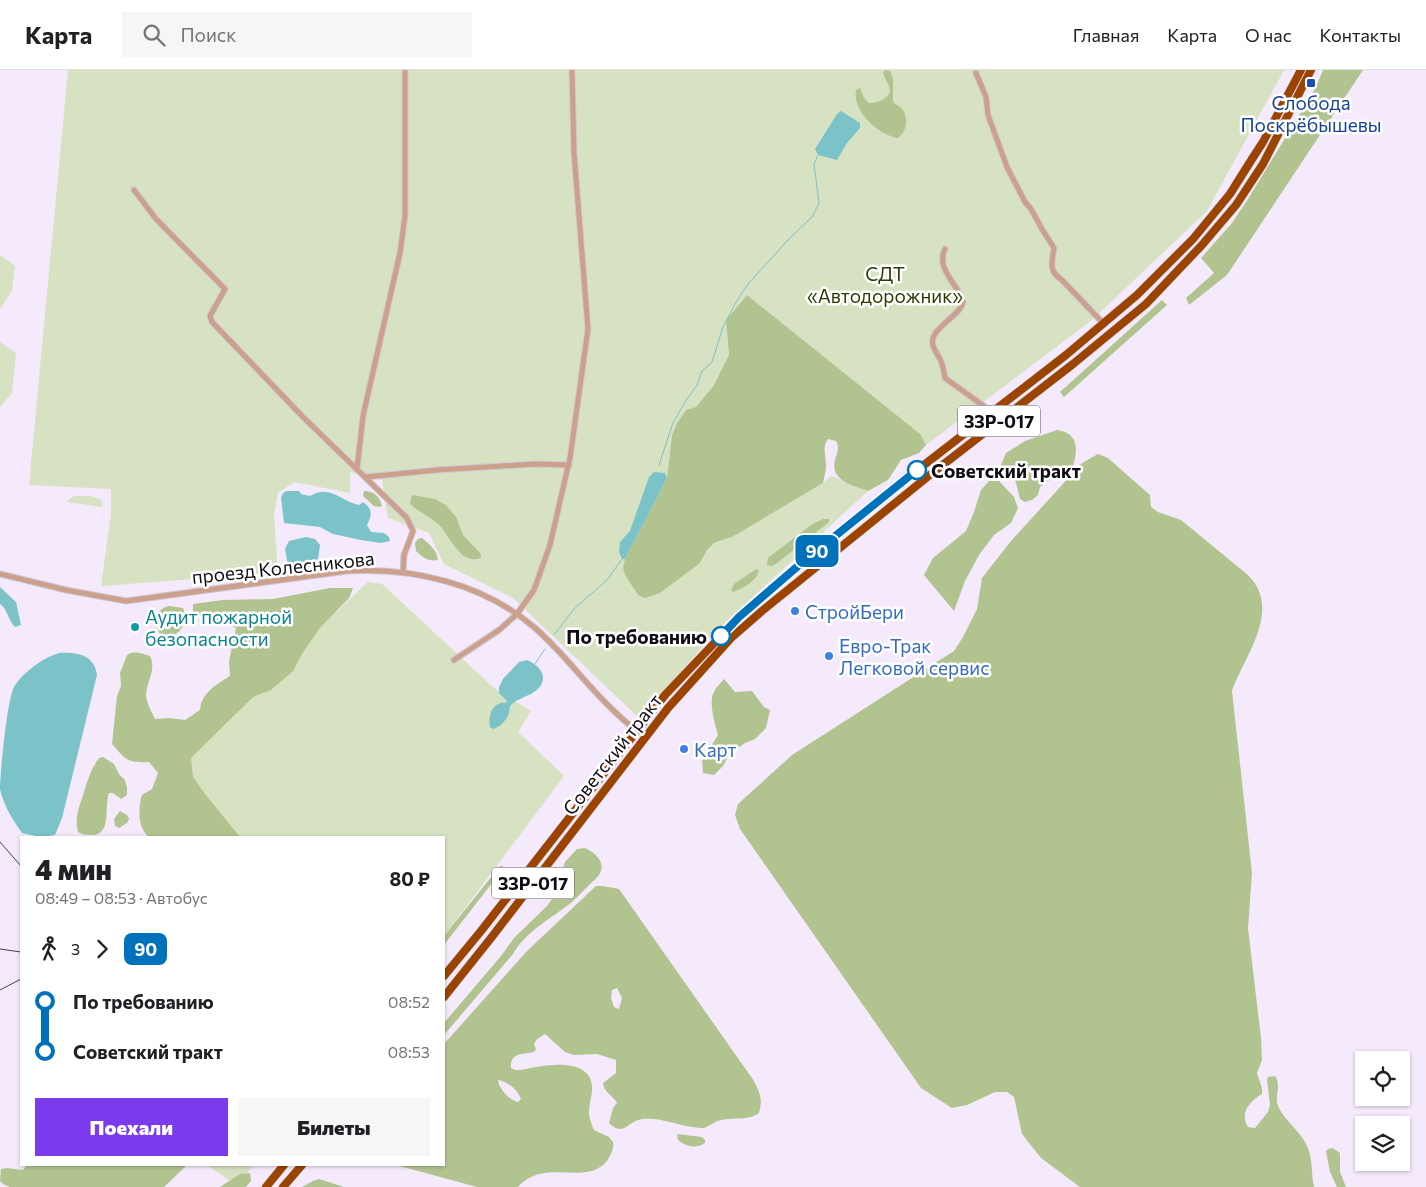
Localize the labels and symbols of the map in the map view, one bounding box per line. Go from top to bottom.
marker: Слобода Поскрёбышевы [1305,77,1317,89]
place label: Слобода Поскрёбышевы [1240,91,1382,136]
park label: СДТ «Автодорожник» [807,262,963,307]
road number: 33Р-017 [958,406,1040,436]
place label: Советский тракт [931,459,1081,482]
marker: Советский тракт [907,460,927,480]
line badge: 90 [794,535,840,567]
street label: проезд Колесникова [190,546,376,588]
place label: СтройБери [805,600,904,623]
place label: Аудит пожарной безопасности [145,605,292,650]
marker: СтройБери [789,605,801,617]
marker: Аудит пожарной безопасности [129,621,141,633]
place label: По требованию [566,625,707,648]
marker: По требованию [711,626,731,646]
place label: Евро-Трак Легковой сервис [839,634,990,679]
marker: Евро-Трак Легковой сервис [823,650,835,662]
street label: Советский тракт [558,689,666,819]
place label: Карт [694,738,737,761]
marker: Карт [678,743,690,755]
road number: 33Р-017 [492,868,574,898]

